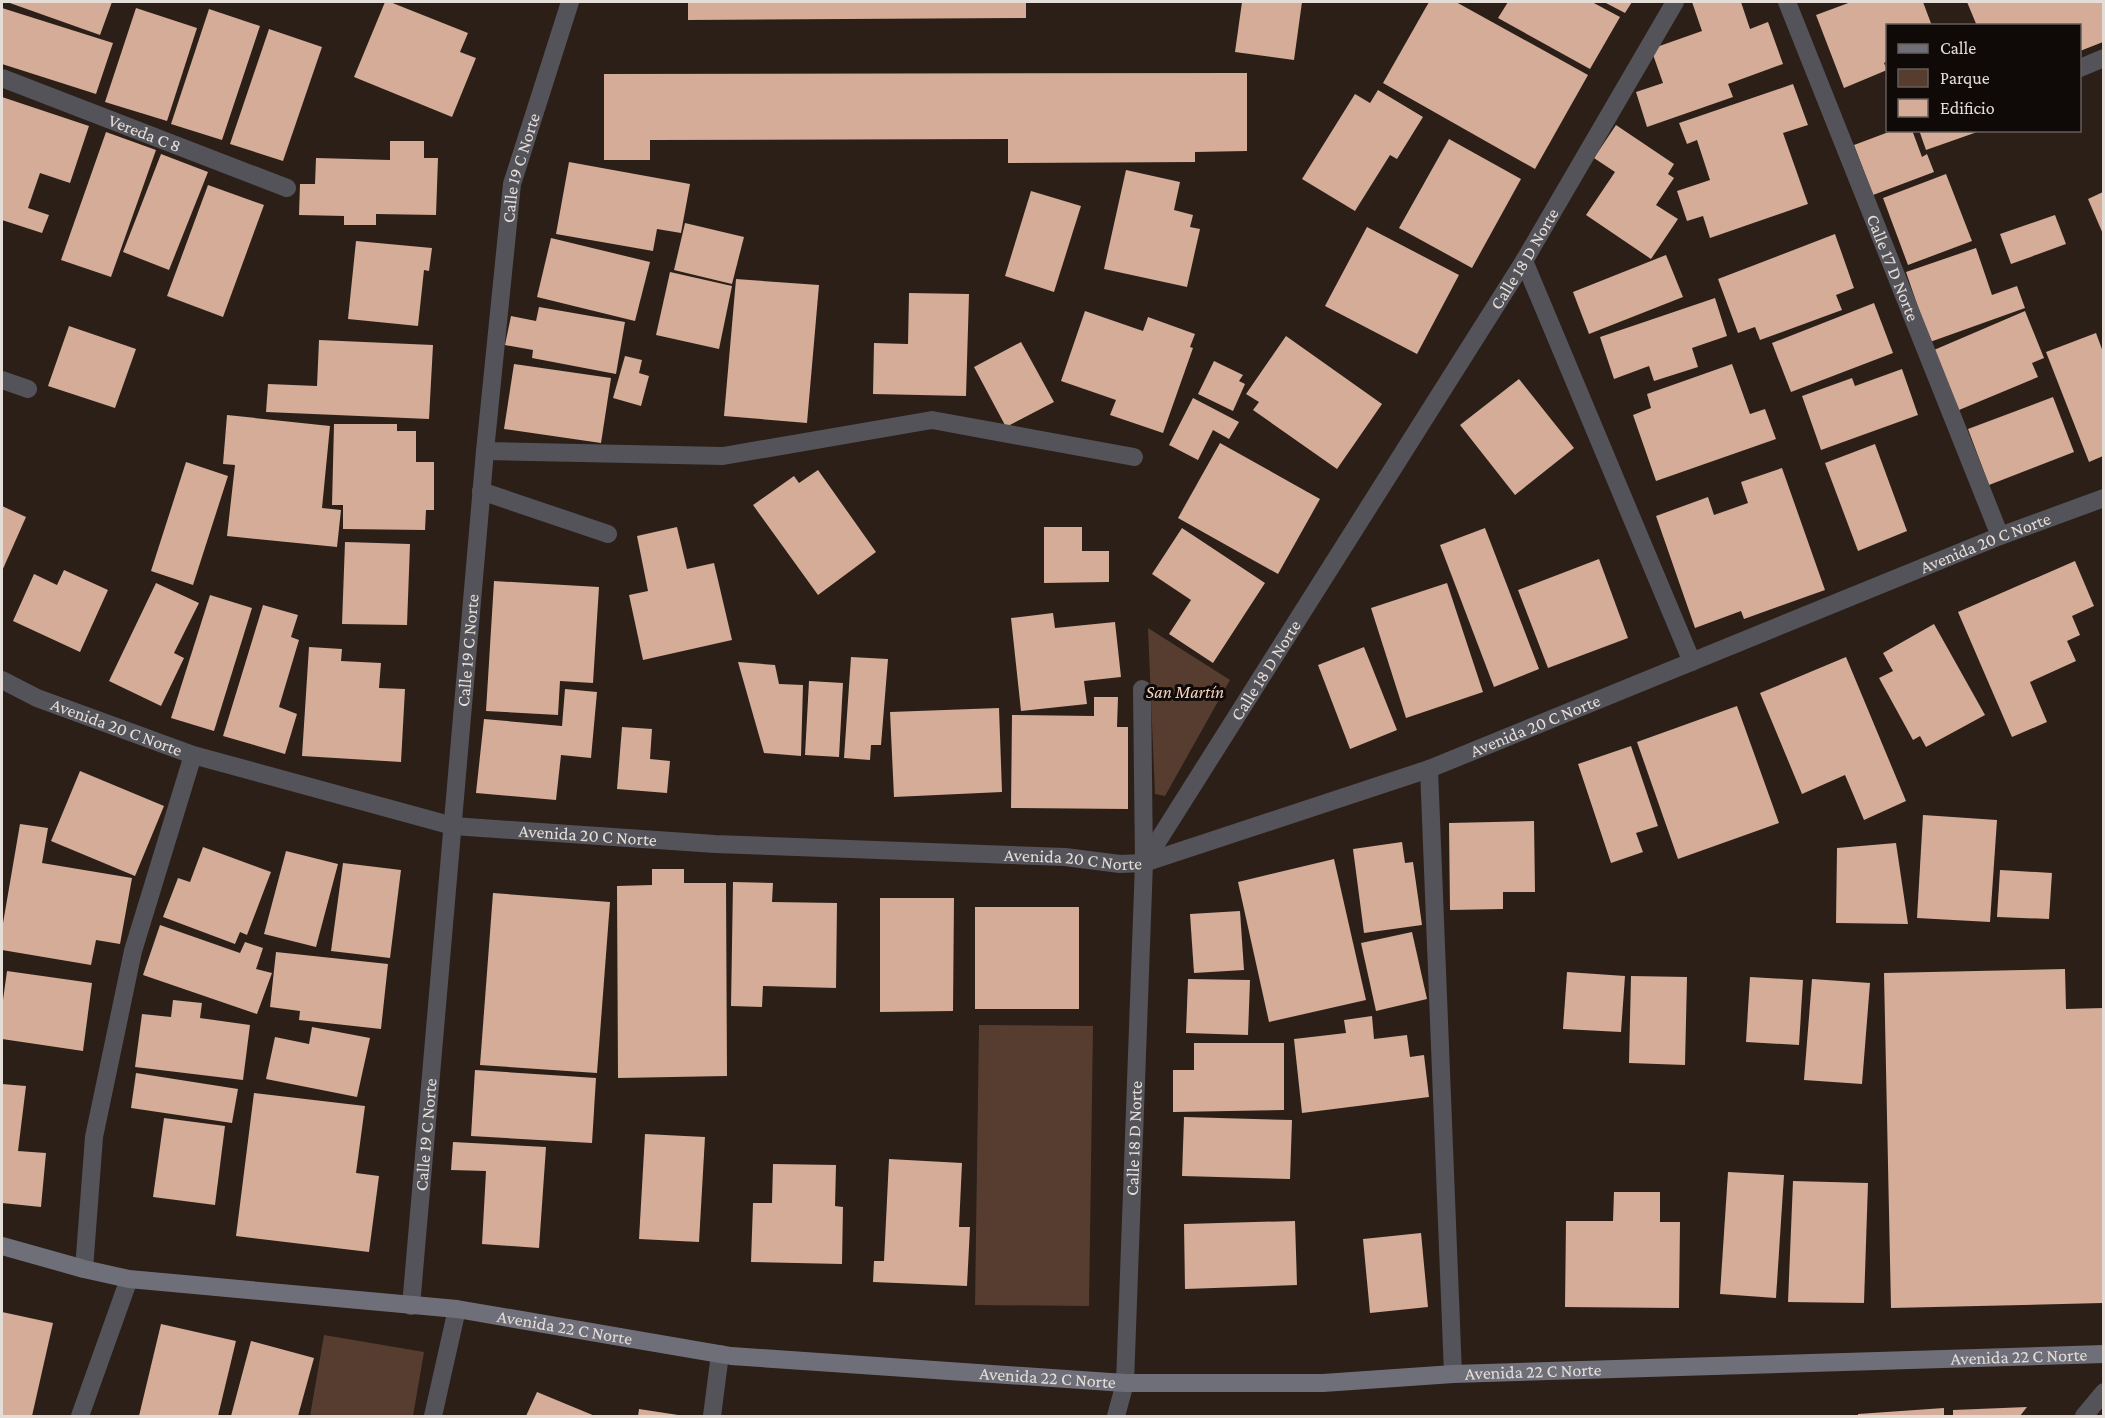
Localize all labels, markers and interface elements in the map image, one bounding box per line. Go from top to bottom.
legend [1886,24,2081,132]
text: Calle [1940,38,1976,58]
text: Parque [1940,68,1990,88]
text: Edificio [1940,98,1995,118]
street label: Vereda C 8 [106,110,184,156]
street label: Calle 19 C Norte [498,110,544,224]
street label: Calle 18 D Norte [1486,204,1563,313]
street label: Calle 17 D Norte [1863,211,1923,324]
street label: Avenida 20 C Norte [1917,508,2053,578]
street label: Calle 19 C Norte [453,593,483,708]
street label: Calle 18 D Norte [1227,616,1305,724]
park label: San Martín [1146,682,1224,702]
street label: Avenida 20 C Norte [1467,690,1603,761]
street label: Avenida 20 C Norte [48,694,185,760]
street label: Avenida 20 C Norte [518,821,658,850]
street label: Avenida 20 C Norte [1004,845,1142,874]
street label: Calle 19 C Norte [411,1077,441,1192]
street label: Calle 18 D Norte [1122,1081,1146,1196]
street label: Avenida 22 C Norte [496,1306,634,1349]
street label: Avenida 22 C Norte [1950,1345,2088,1369]
street label: Avenida 22 C Norte [1464,1359,1602,1384]
street label: Avenida 22 C Norte [979,1363,1117,1392]

